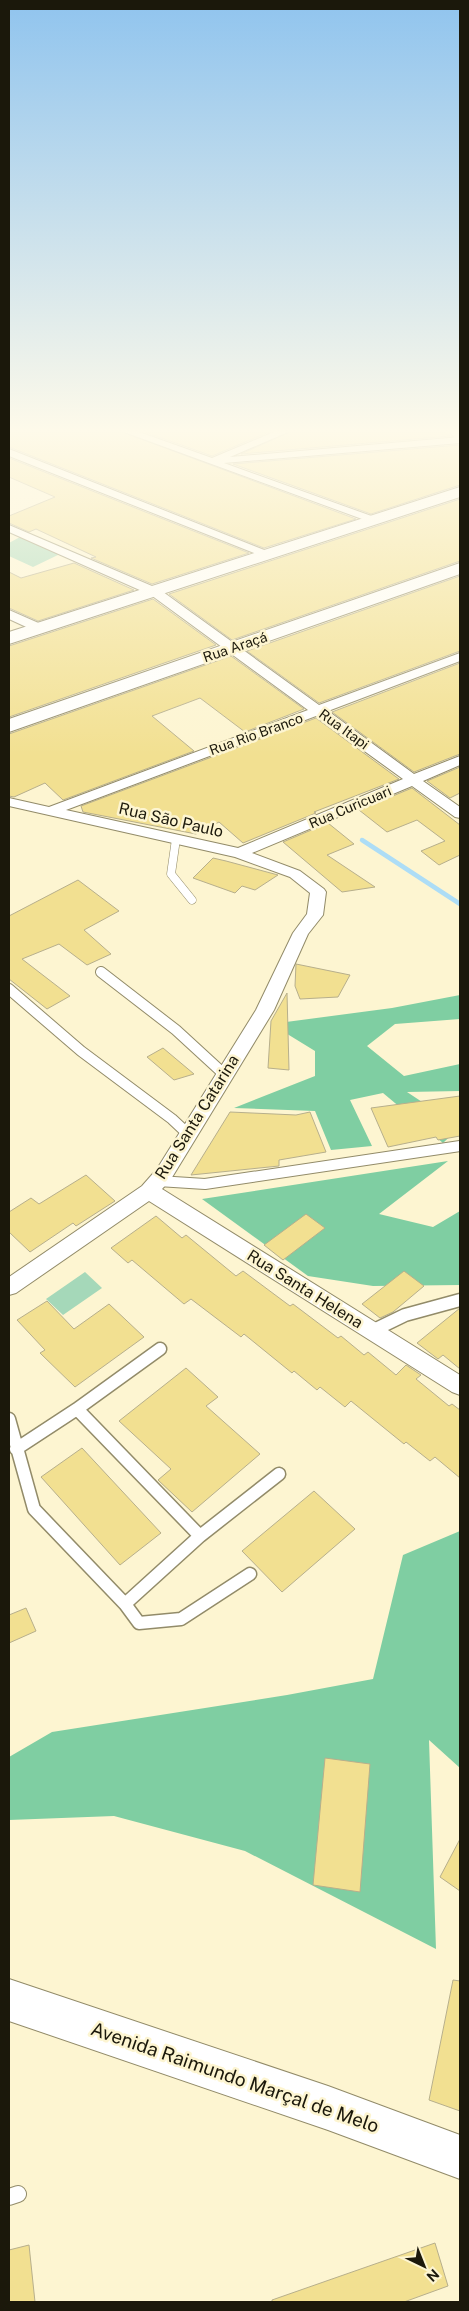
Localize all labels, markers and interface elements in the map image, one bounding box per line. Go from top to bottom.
street label: Rua Araçá [201,629,269,665]
street label: Rua Itapi [316,706,372,752]
street label: Rua Rio Branco [207,710,305,758]
street label: Rua Curicuari [306,782,394,832]
street label: Rua São Paulo [117,799,225,841]
street label: Rua Santa Catarina [151,1051,243,1183]
street label: Rua Santa Helena [244,1246,366,1332]
street label: Avenida Raimundo Marçal de Melo [88,2017,382,2137]
north arrow [399,2241,449,2291]
text: N [423,2266,442,2285]

